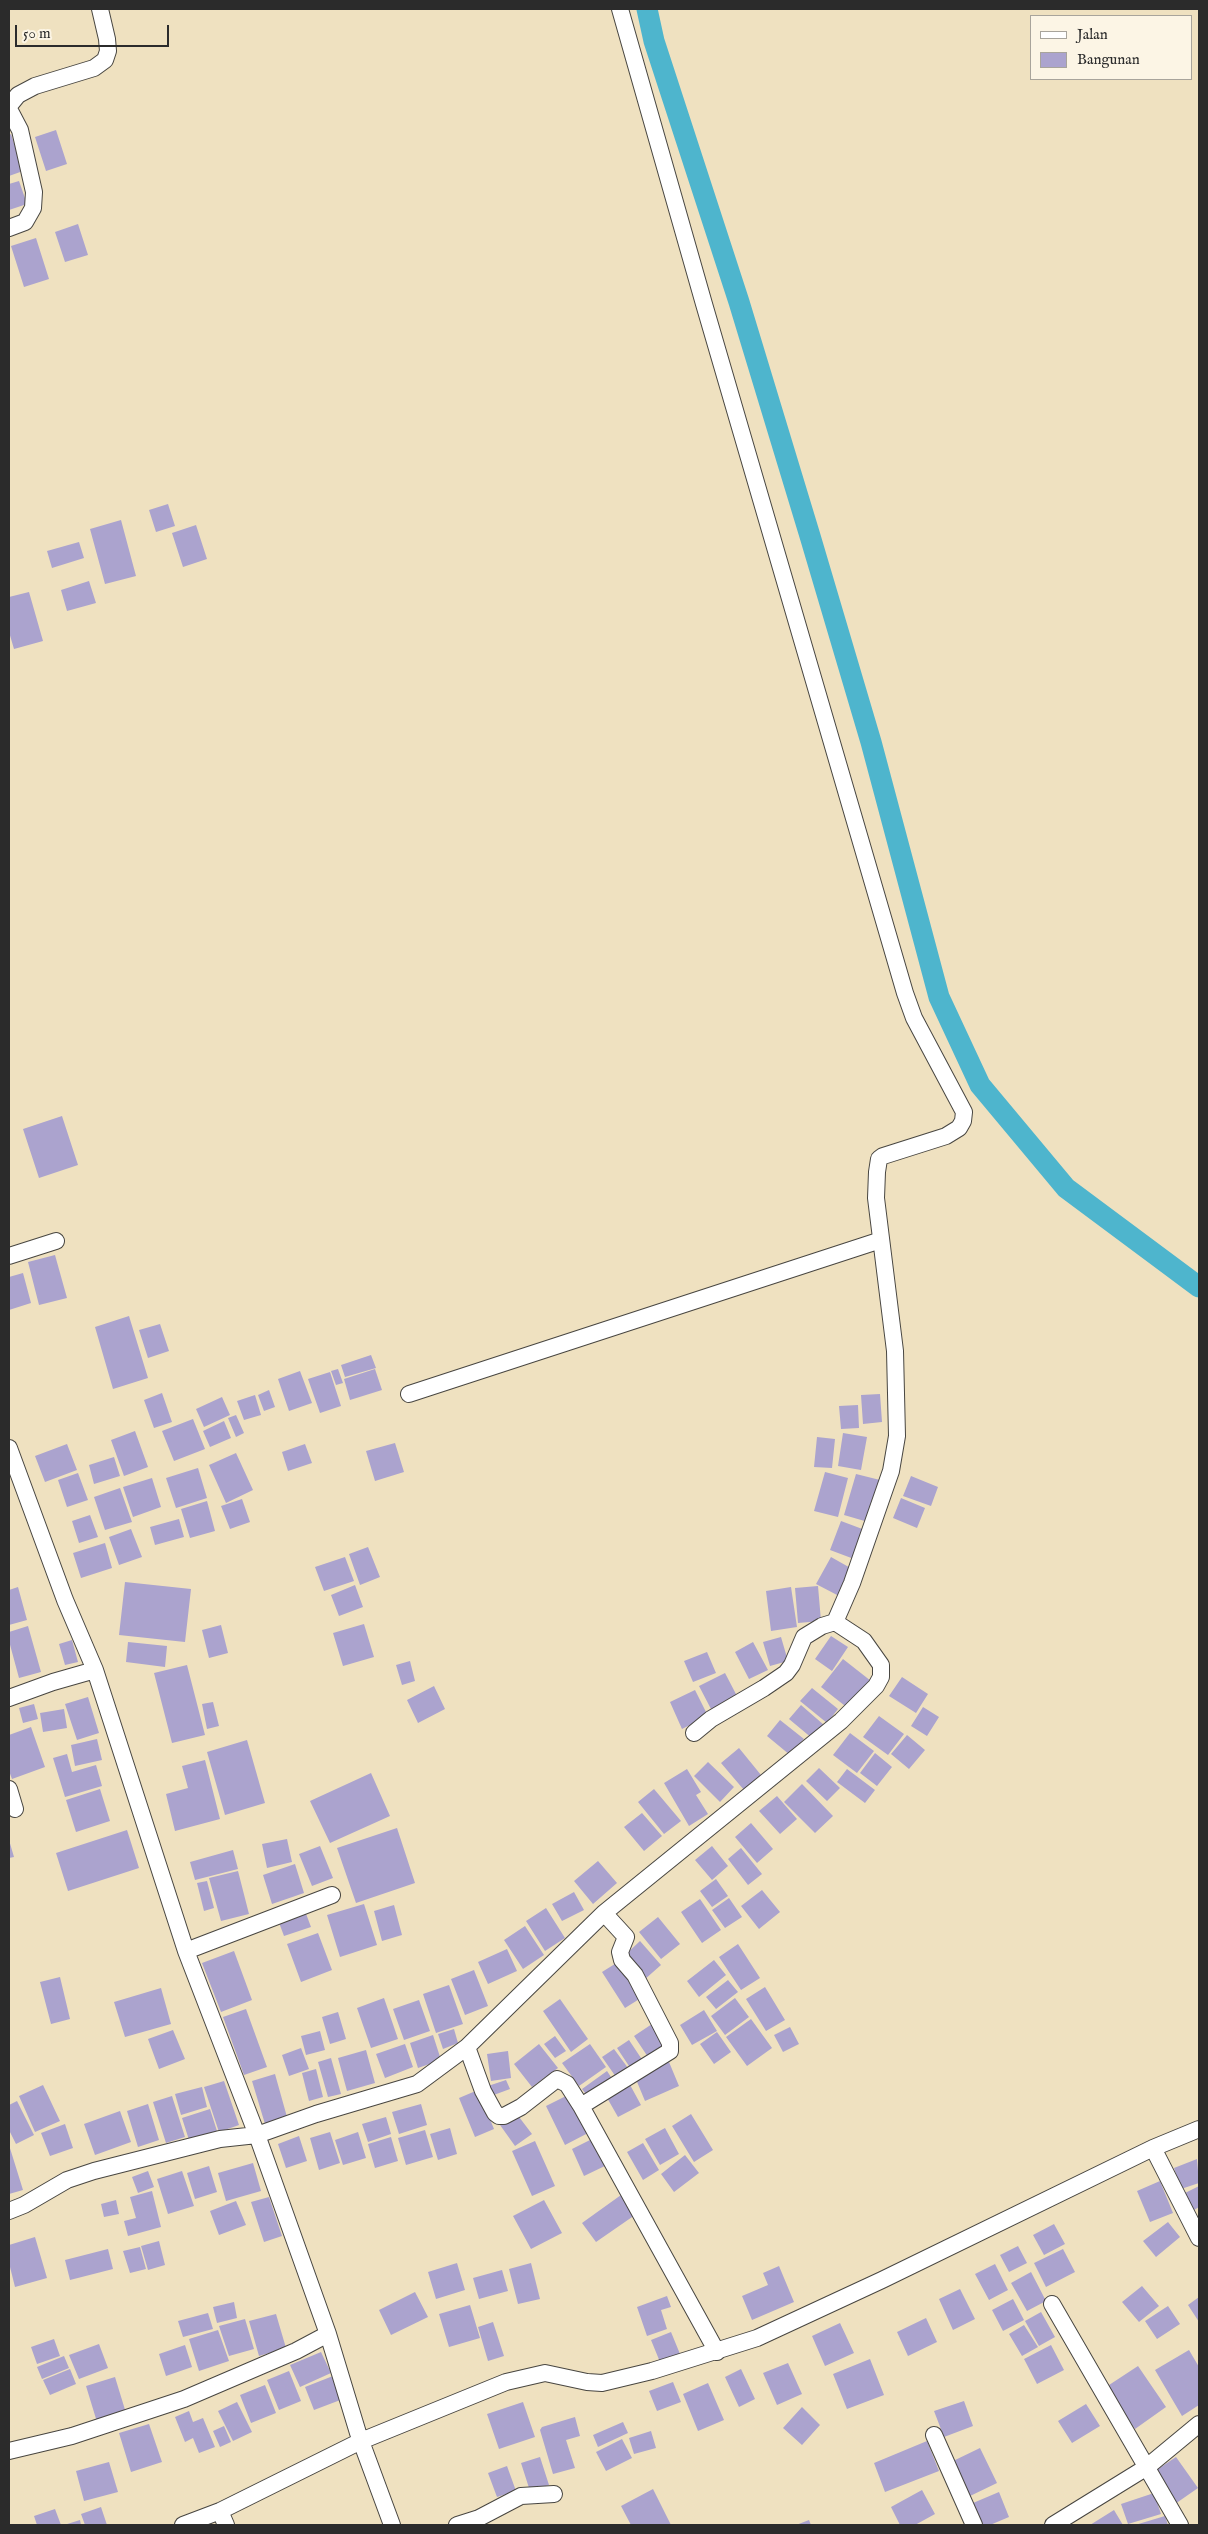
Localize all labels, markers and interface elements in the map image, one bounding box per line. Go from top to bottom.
scale bar [18,15,171,47]
legend [1030,15,1193,80]
text: 50 m [23,24,51,43]
text: Jalan [1077,25,1108,44]
text: Bangunan [1077,50,1140,69]

